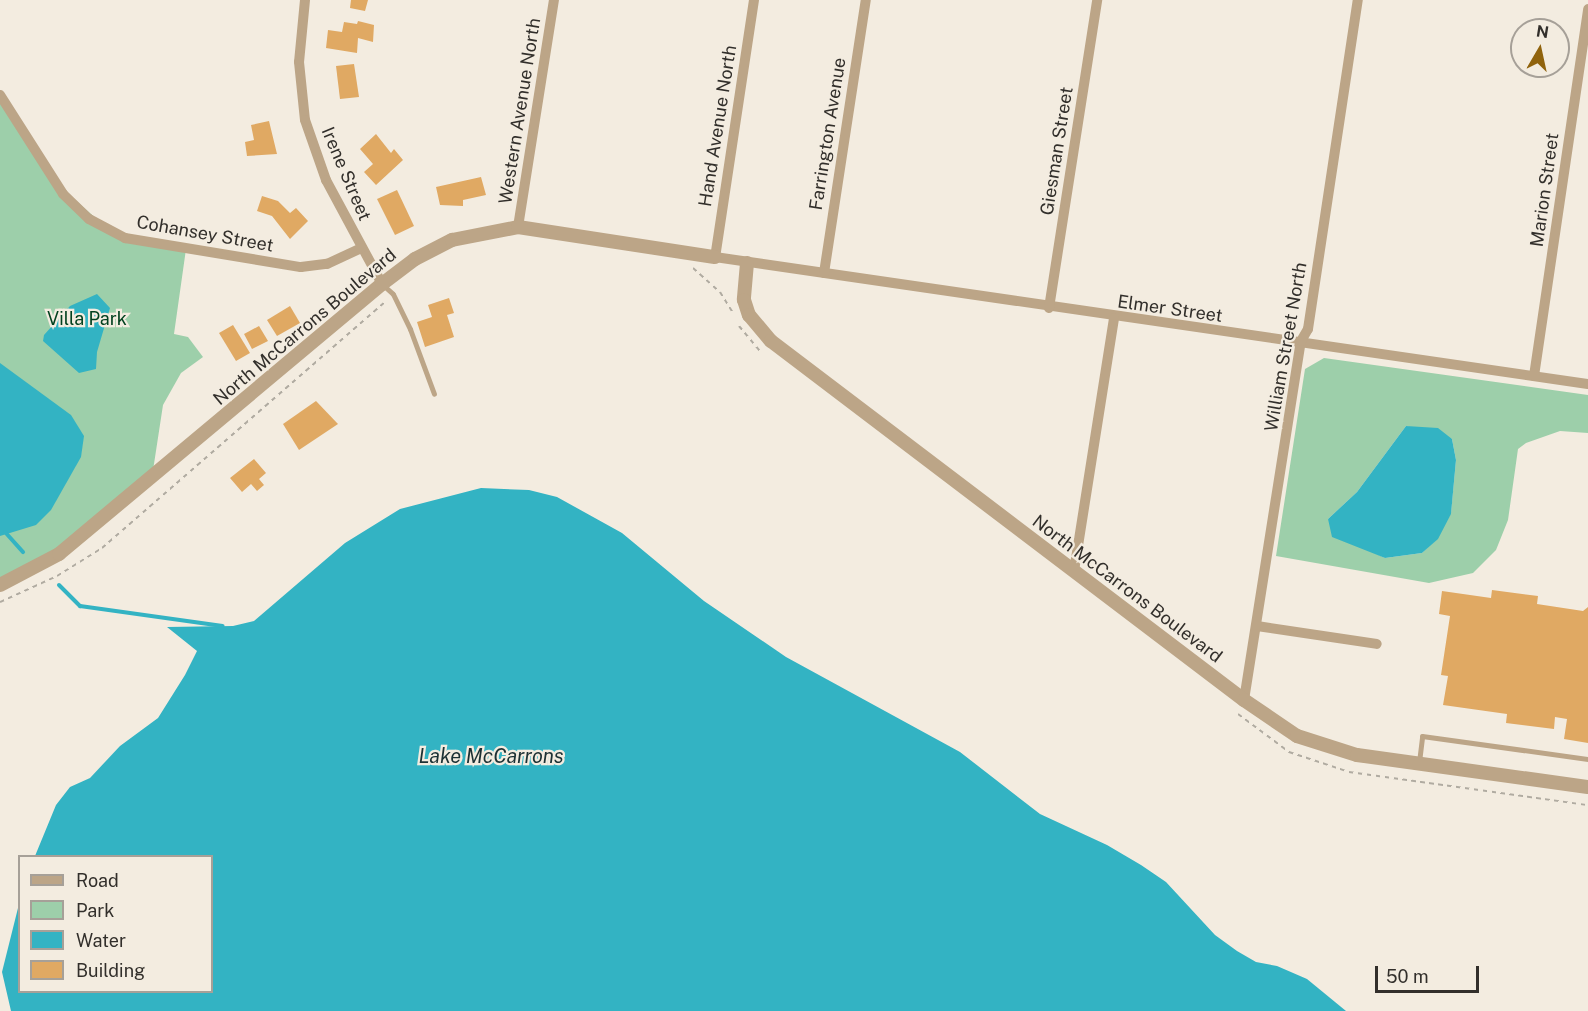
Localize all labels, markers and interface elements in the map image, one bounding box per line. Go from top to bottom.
street label: Western Avenue North [495,16,545,206]
north arrow [1510,18,1570,78]
text: N [1535,21,1550,42]
street label: Hand Avenue North [695,44,741,208]
street label: Farrington Avenue [805,56,851,212]
street label: Giesman Street [1036,85,1078,217]
street label: Irene Street [317,124,375,224]
street label: Marion Street [1526,132,1564,248]
street label: Cohansey Street [135,211,275,257]
street label: North McCarrons Boulevard [209,244,401,410]
street label: William Street North [1260,261,1312,433]
street label: Elmer Street [1116,291,1224,327]
park label: Villa Park [47,308,127,330]
street label: North McCarrons Boulevard [1028,511,1226,667]
water label: Lake McCarrons [418,744,564,768]
legend [18,855,213,993]
text: Road [76,870,119,891]
text: Park [76,900,114,921]
text: Water [76,930,126,951]
scale bar [1378,954,1482,992]
text: Building [76,960,145,981]
text: 50 m [1386,966,1429,987]

